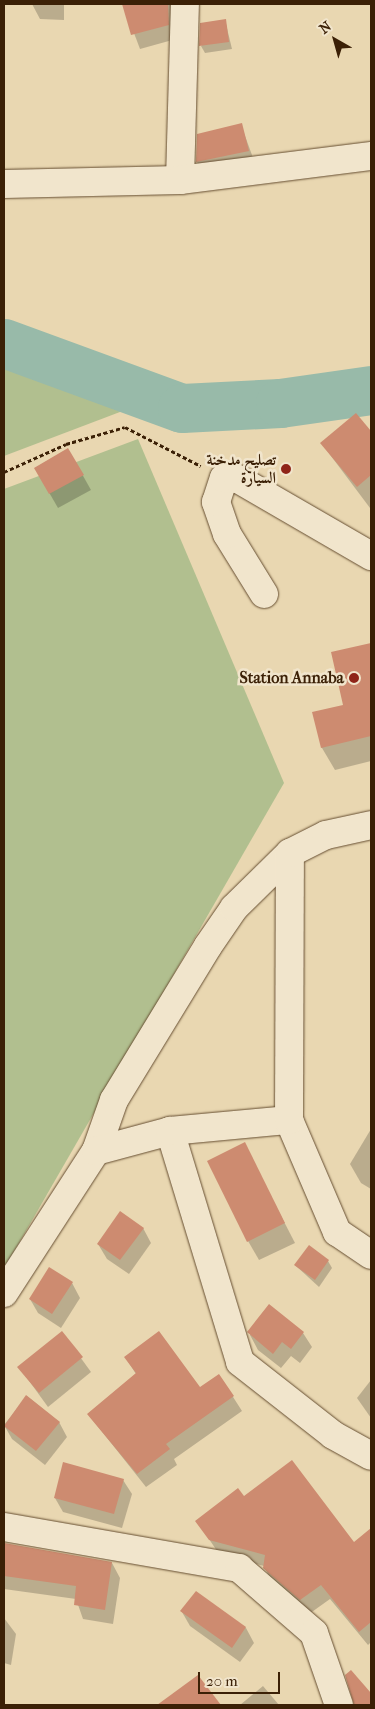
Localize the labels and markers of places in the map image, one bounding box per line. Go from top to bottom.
place label: تصليح مدخنة السيارة [206,450,276,488]
marker: تصليح مدخنة السيارة [280,463,292,475]
place label: Station Annaba [239,668,344,688]
marker: Station Annaba [348,672,360,684]

